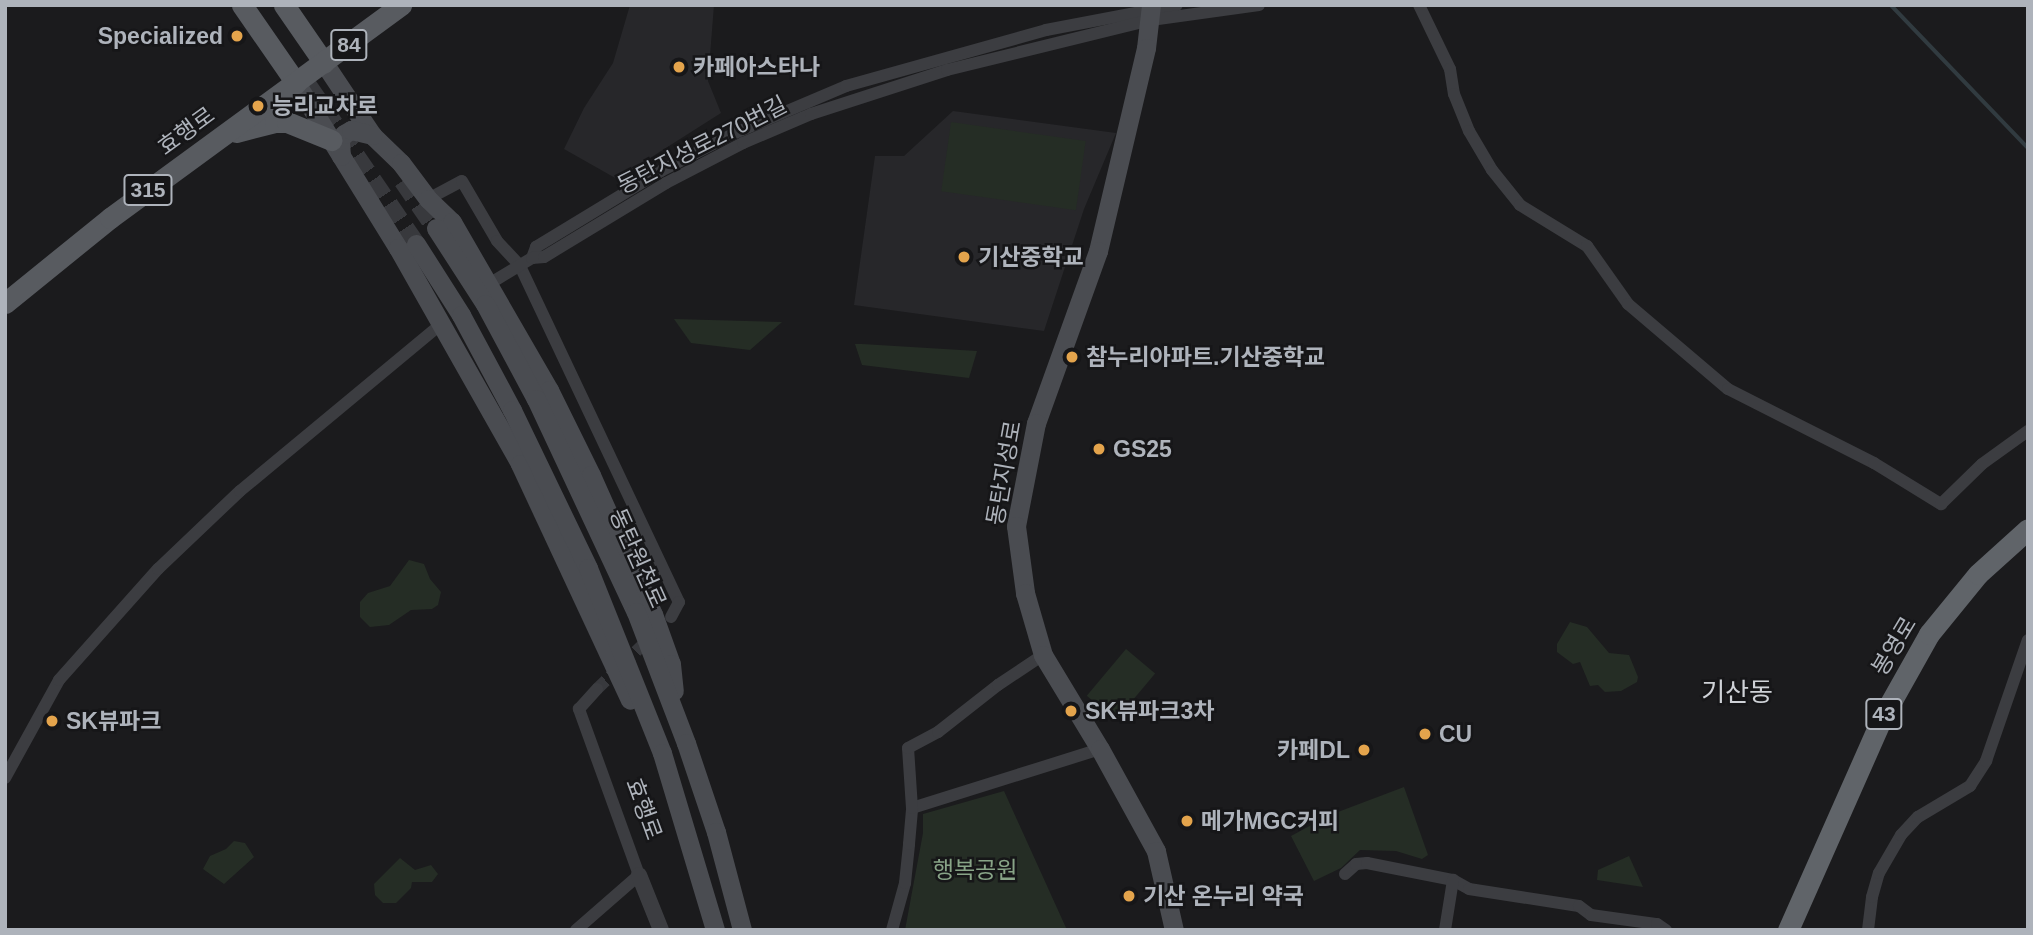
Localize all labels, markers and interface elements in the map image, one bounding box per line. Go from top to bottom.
place label: Specialized [98,22,223,50]
marker: Specialized [229,28,245,44]
road number: 84 [330,28,368,62]
place label: 카페아스타나 [693,53,820,81]
marker: 카페아스타나 [671,59,687,75]
street label: 동탄지성로270번길 [613,90,791,200]
place label: 능리교차로 [272,92,378,120]
marker: 능리교차로 [250,98,266,114]
street label: 효행로 [152,101,220,161]
road number: 315 [122,172,174,208]
place label: 기산중학교 [978,243,1084,271]
marker: 기산중학교 [956,249,972,265]
place label: 참누리아파트.기산중학교 [1086,343,1325,371]
marker: 참누리아파트.기산중학교 [1064,349,1080,365]
street label: 동탄지성로 [981,419,1027,527]
place label: GS25 [1113,435,1172,463]
marker: GS25 [1091,441,1107,457]
street label: 동탄원천로 [604,504,672,612]
street label: 봉영로 [1866,612,1922,680]
district label: 기산동 [1701,677,1773,709]
road number: 43 [1865,696,1903,732]
place label: SK뷰파크3차 [1085,697,1214,725]
marker: SK뷰파크3차 [1063,703,1079,719]
place label: SK뷰파크 [66,707,161,735]
marker: SK뷰파크 [44,713,60,729]
place label: CU [1439,720,1472,748]
marker: CU [1417,726,1433,742]
place label: 카페DL [1277,736,1350,764]
marker: 카페DL [1356,742,1372,758]
street label: 효행로 [620,774,668,844]
place label: 메가MGC커피 [1201,807,1339,835]
marker: 메가MGC커피 [1179,813,1195,829]
park label: 행복공원 [933,856,1017,884]
place label: 기산 온누리 약국 [1143,882,1304,910]
marker: 기산 온누리 약국 [1121,888,1137,904]

